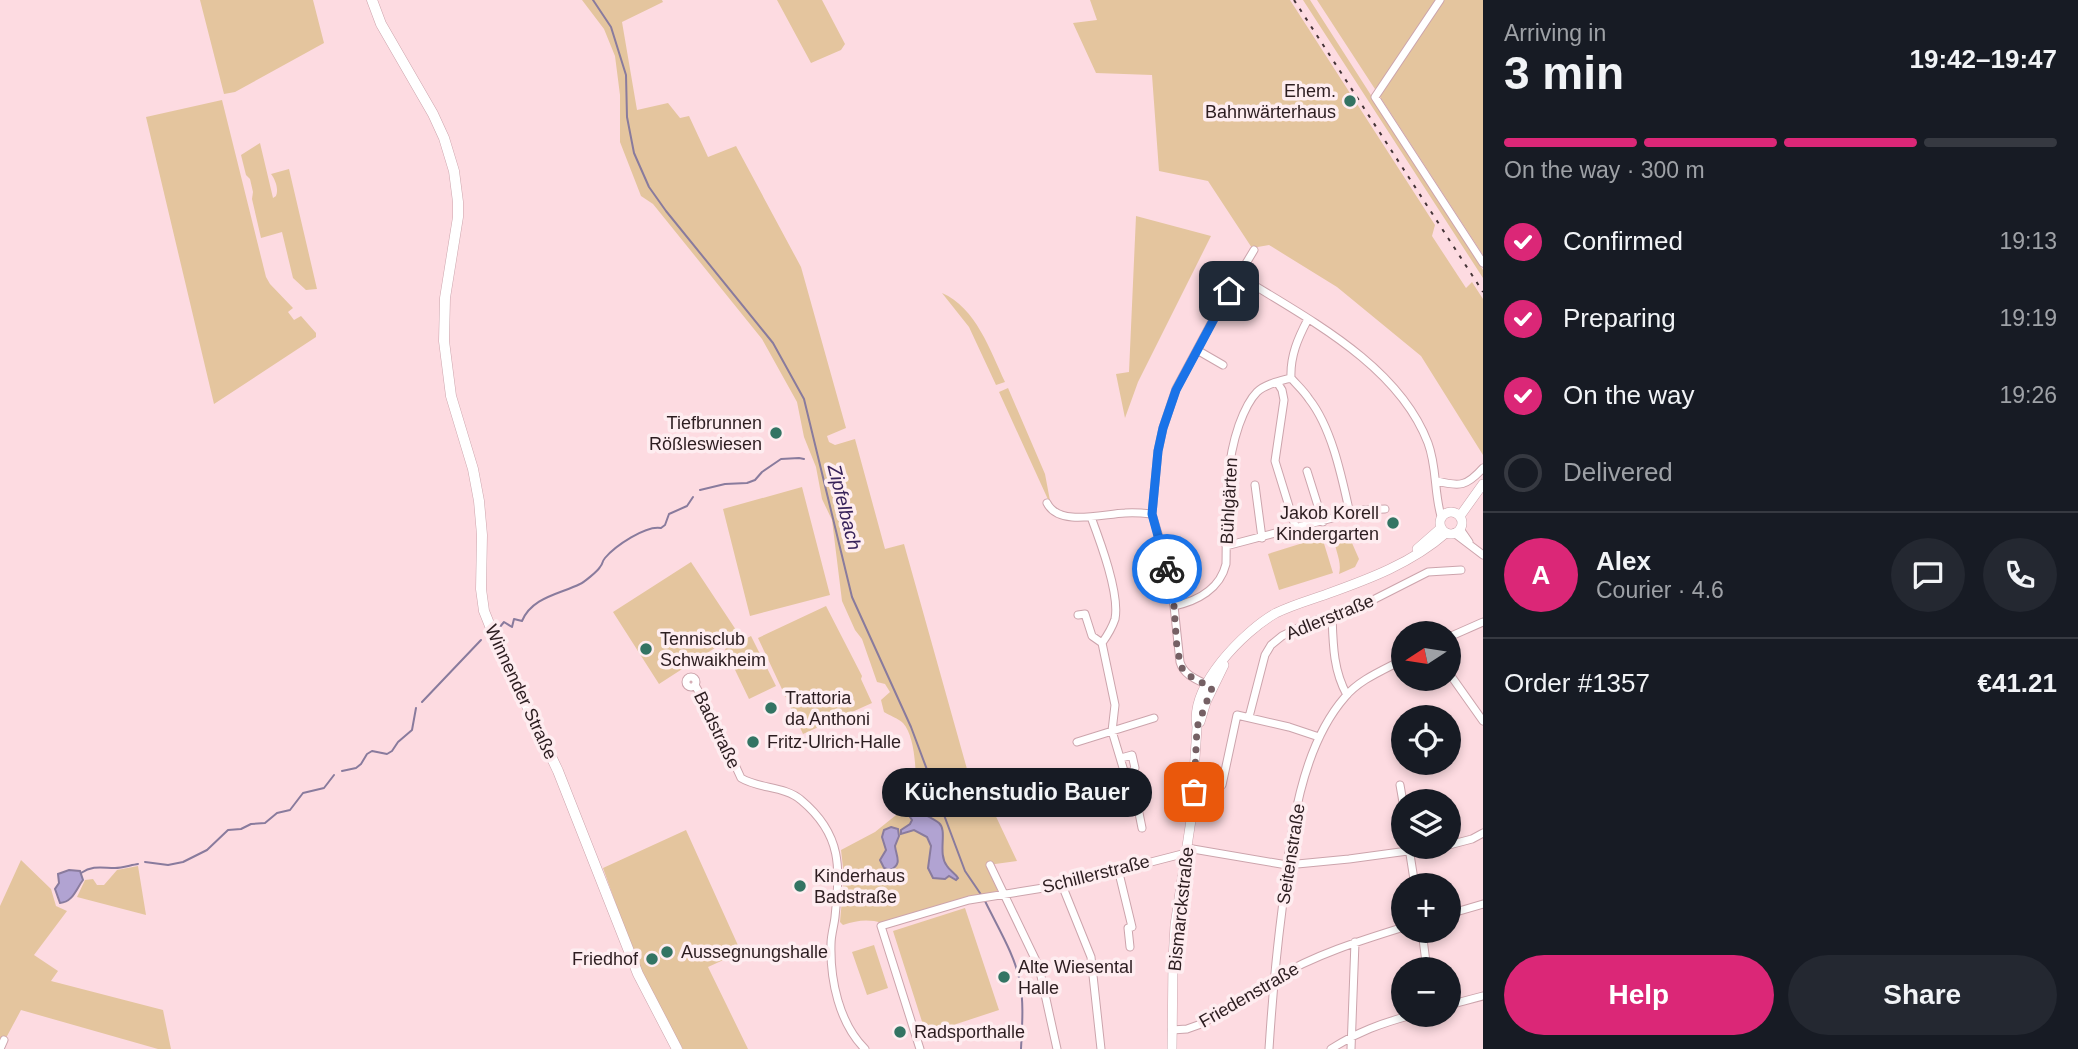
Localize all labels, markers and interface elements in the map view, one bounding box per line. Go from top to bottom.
text: Arriving in [1504,20,1606,46]
text: 19:42–19:47 [1910,44,2057,74]
text: 3 min [1504,47,1624,99]
place label: Ehem. Bahnwärterhaus [1205,81,1336,122]
marker: Ehem. Bahnwärterhaus [1342,93,1358,109]
text: On the way · 300 m [1504,157,1705,183]
icon: check [1504,223,1542,261]
text: Confirmed [1563,226,1683,256]
text: 19:13 [1999,228,2057,254]
pin [1199,261,1259,321]
icon: home [1210,272,1248,310]
icon: check [1504,300,1542,338]
text: Preparing [1563,303,1676,333]
text: 19:19 [1999,305,2057,331]
icon: check [1504,377,1542,415]
text: On the way [1563,380,1695,410]
text: 19:26 [1999,382,2057,408]
place label: Tiefbrunnen Rößleswiesen [649,413,762,454]
marker: Tiefbrunnen Rößleswiesen [768,425,784,441]
street label: Bühlgärten [1217,457,1241,545]
text: Delivered [1563,457,1673,487]
water label: Zipfelbach [823,461,865,552]
place label: Jakob Korell Kindergarten [1276,503,1379,544]
marker: Jakob Korell Kindergarten [1385,515,1401,531]
courier [1132,534,1202,604]
button: chat [1891,538,1965,612]
button: phone [1983,538,2057,612]
text: Alex [1596,546,1651,576]
icon: bike [1148,550,1186,588]
text: A [1532,560,1550,590]
text: Courier · 4.6 [1596,577,1724,603]
street label: Adlerstraße [1283,590,1377,644]
north arrow [1391,621,1461,691]
map controls [1391,621,1461,1027]
street label: Winnender Straße [481,622,561,762]
place label: Tennisclub Schwaikheim [660,629,766,670]
marker: Tennisclub Schwaikheim [638,641,654,657]
text: Order #1357 [1504,668,1650,698]
text: €41.21 [1977,668,2057,698]
street label: Badstraße [690,688,744,772]
place label: Trattoria da Anthoni [785,688,870,729]
marker: Trattoria da Anthoni [763,700,779,716]
button: locate [1391,705,1461,775]
place label: Fritz-Ulrich-Halle [767,732,901,752]
marker: Fritz-Ulrich-Halle [745,734,761,750]
pin [1164,762,1224,822]
callout: Küchenstudio Bauer [883,768,1152,816]
icon: bag [1175,773,1213,811]
text: Küchenstudio Bauer [905,779,1129,805]
button: layers [1391,789,1461,859]
street label: Seitenstraße [1273,802,1309,906]
street label: Bismarckstraße [1165,846,1197,972]
street label: Schillerstraße [1040,851,1152,897]
place label: Kinderhaus Badstraße [814,866,905,907]
button: + [1391,873,1461,943]
marker: Kinderhaus Badstraße [792,878,808,894]
place label: Aussegnungshalle [681,942,828,962]
marker: Aussegnungshalle [659,944,675,960]
place label: Friedhof [572,949,639,969]
marker: Friedhof [644,951,660,967]
button: Help [1504,955,1774,1035]
button: Share [1788,955,2057,1035]
place label: Alte Wiesental Halle [1018,957,1133,998]
button: − [1391,957,1461,1027]
street label: Friedenstraße [1195,958,1303,1032]
marker: Alte Wiesental Halle [996,969,1012,985]
place label: Radsporthalle [914,1022,1025,1042]
marker: Radsporthalle [892,1024,908,1040]

